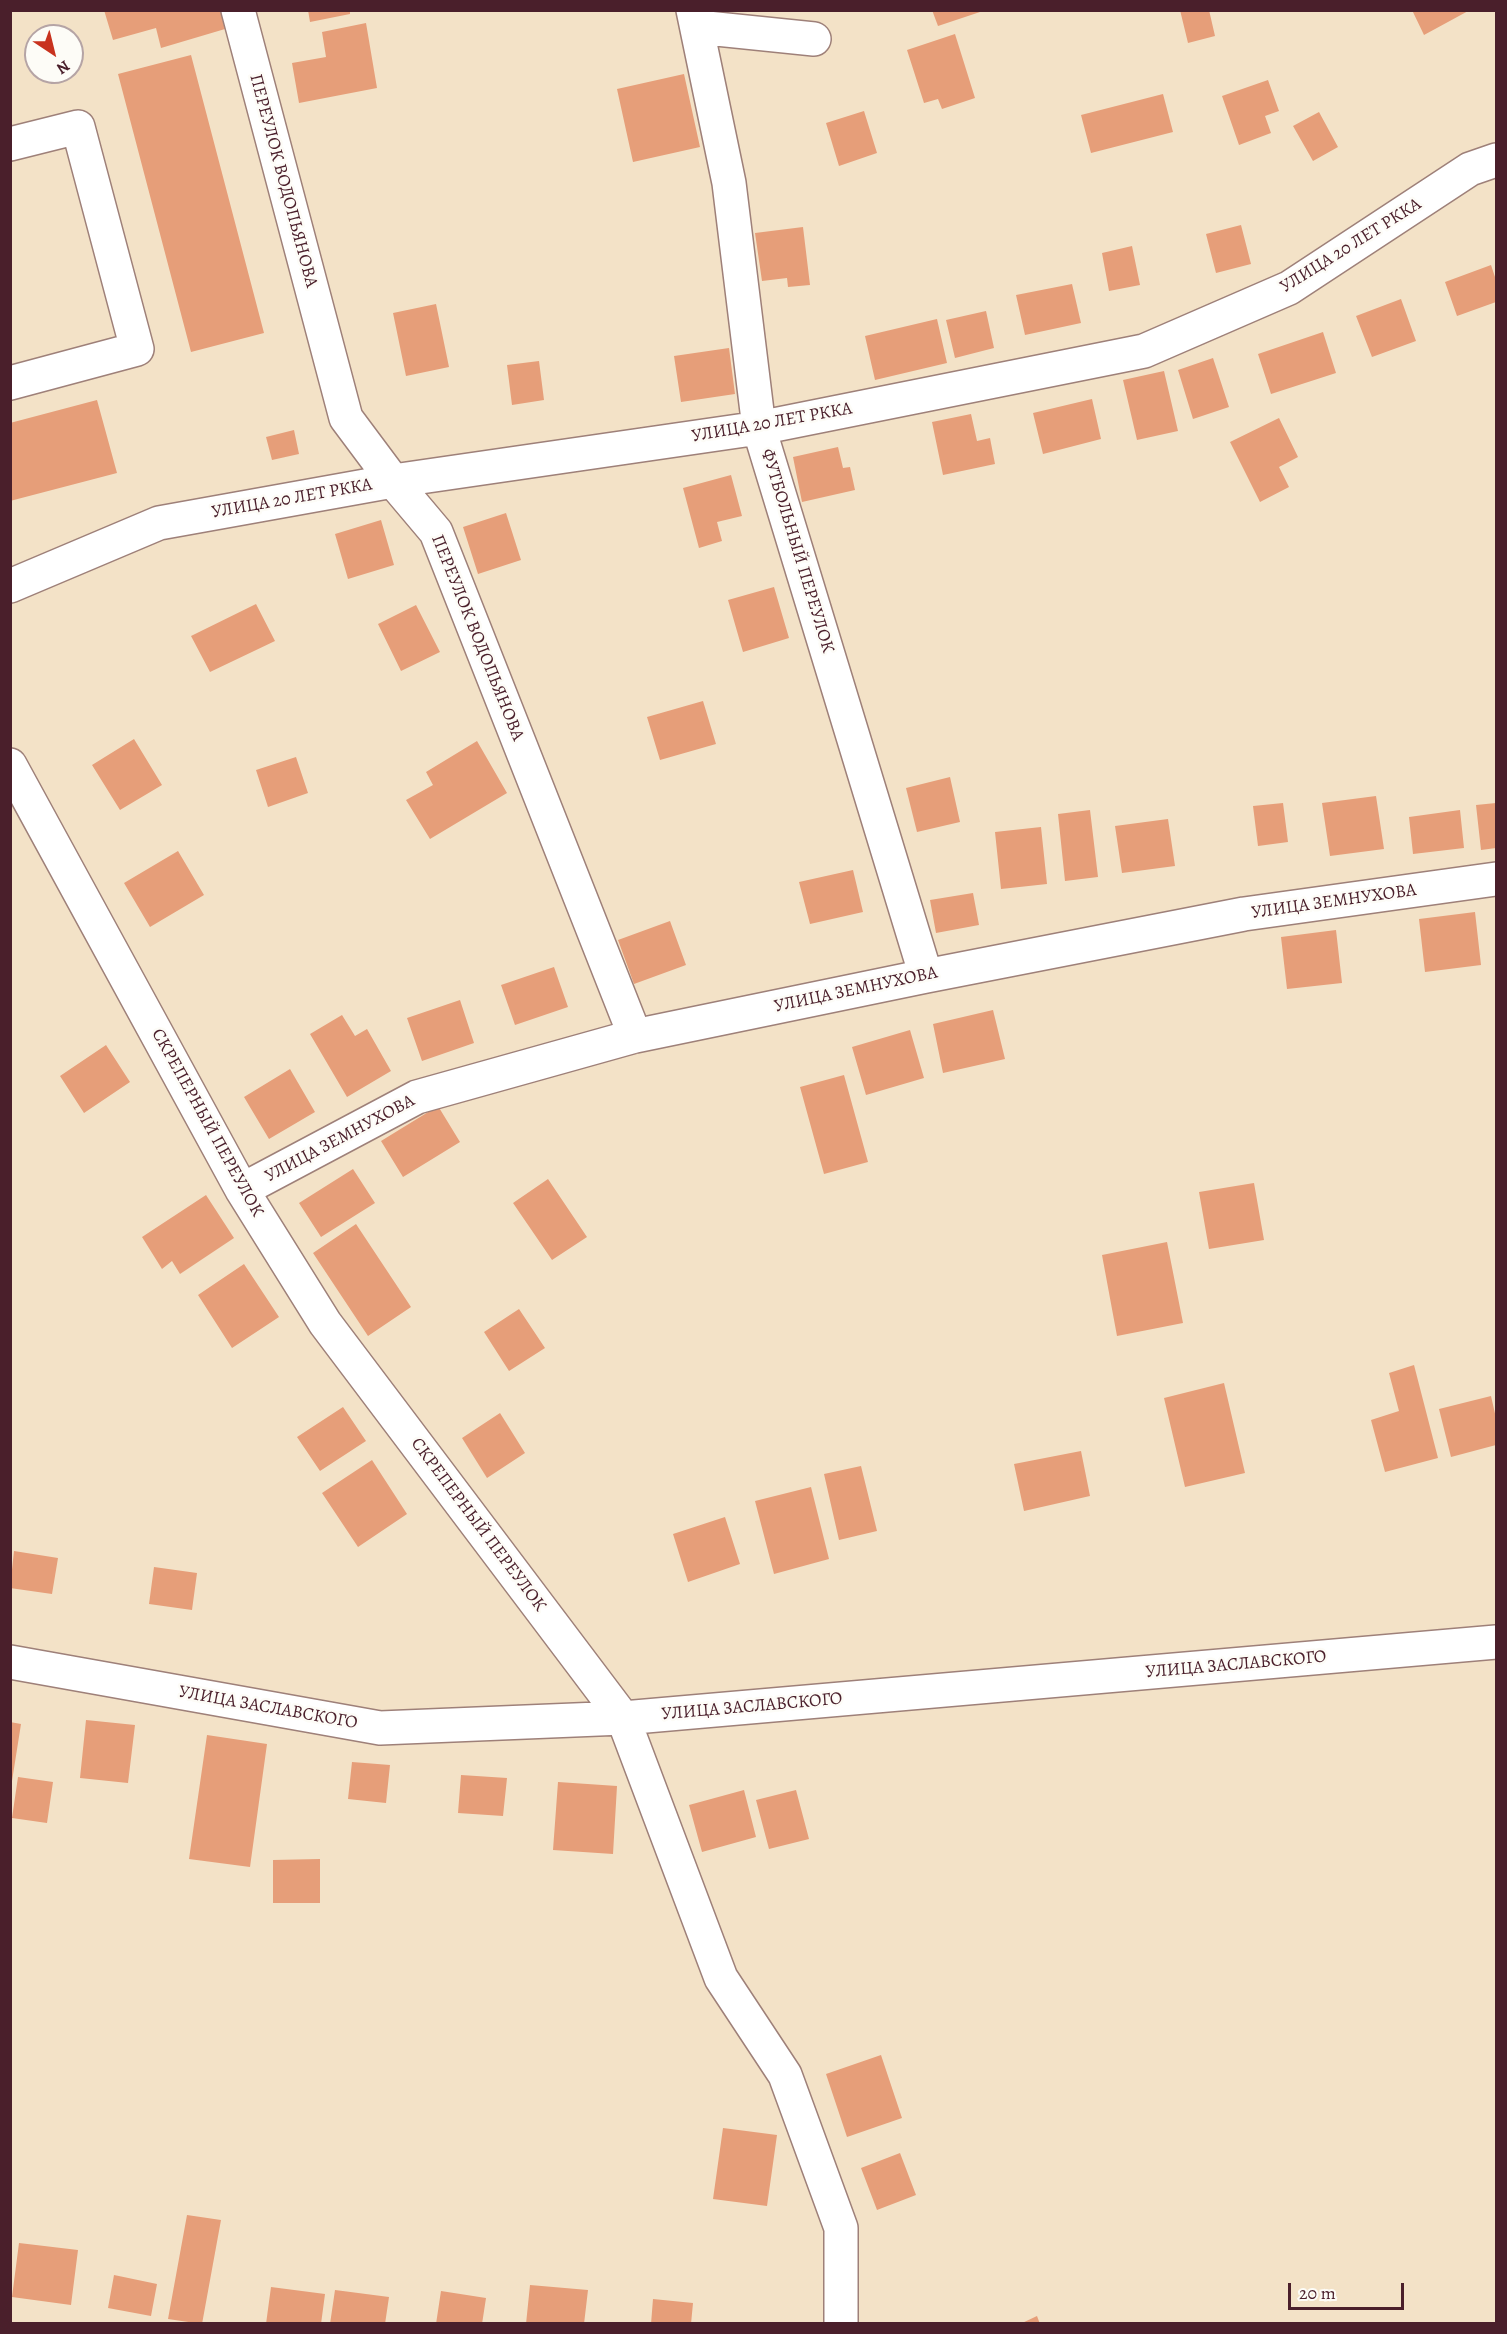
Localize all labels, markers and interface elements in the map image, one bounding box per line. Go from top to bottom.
north arrow [24,24,84,84]
text: N [52,55,74,79]
street label: ПЕРЕУЛОК ВОДОПЬЯНОВА [244,72,322,290]
street label: УЛИЦА 20 ЛЕТ РККА [1276,194,1426,298]
street label: УЛИЦА 20 ЛЕТ РККА [690,398,854,448]
street label: ФУТБОЛЬНЫЙ ПЕРЕУЛОК [756,446,838,656]
street label: УЛИЦА 20 ЛЕТ РККА [210,474,374,524]
street label: ПЕРЕУЛОК ВОДОПЬЯНОВА [426,532,528,744]
street label: УЛИЦА ЗЕМНУХОВА [1250,880,1418,924]
street label: УЛИЦА ЗЕМНУХОВА [772,962,940,1018]
street label: СКРЕПЕРНЫЙ ПЕРЕУЛОК [146,1025,268,1221]
street label: УЛИЦА ЗЕМНУХОВА [261,1090,419,1188]
street label: СКРЕПЕРНЫЙ ПЕРЕУЛОК [406,1434,550,1616]
street label: УЛИЦА ЗАСЛАВСКОГО [1145,1646,1327,1684]
street label: УЛИЦА ЗАСЛАВСКОГО [177,1682,359,1734]
street label: УЛИЦА ЗАСЛАВСКОГО [661,1688,843,1726]
scale bar [1291,2271,1406,2309]
text: 20 m [1299,2281,1336,2305]

